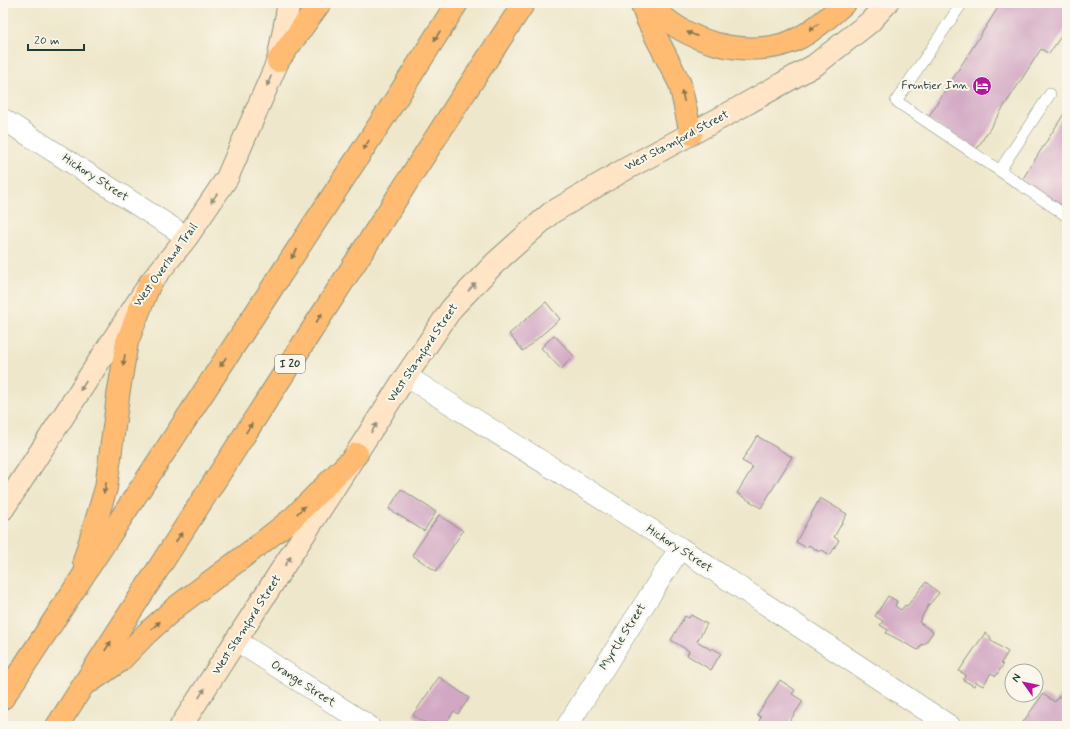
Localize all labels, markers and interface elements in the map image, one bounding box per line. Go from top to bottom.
one-way arrow [809,23,820,31]
scale bar [28,26,84,52]
one-way arrow [433,30,440,42]
one-way arrow [686,31,698,37]
text: 20 m [34,33,60,49]
hotel icon: Frontier Inn [971,75,993,97]
one-way arrow [266,76,272,88]
place label: Frontier Inn [901,78,969,94]
one-way arrow [679,90,685,102]
street label: West Stamford Street [622,107,733,176]
one-way arrow [362,140,370,150]
street label: Hickory Street [59,151,132,206]
one-way arrow [210,193,218,203]
street label: West Overland Trail [130,220,202,310]
one-way arrow [291,248,298,259]
one-way arrow [467,282,477,292]
street label: West Stamford Street [384,300,463,406]
one-way arrow [315,313,323,323]
one-way arrow [121,353,127,366]
road number: I 20 [275,355,305,373]
one-way arrow [219,357,227,367]
one-way arrow [79,381,87,391]
one-way arrow [245,422,253,433]
one-way arrow [370,422,377,434]
one-way arrow [102,482,108,494]
one-way arrow [296,505,306,514]
street label: Hickory Street [643,522,716,577]
one-way arrow [175,531,182,543]
one-way arrow [285,555,292,567]
street label: West Stamford Street [209,572,286,678]
street label: Myrtle Street [596,600,650,673]
one-way arrow [151,621,161,630]
one-way arrow [105,640,112,652]
street label: Orange Street [267,657,339,711]
north arrow [1004,663,1044,703]
text: N [1009,671,1024,685]
one-way arrow [198,688,206,699]

